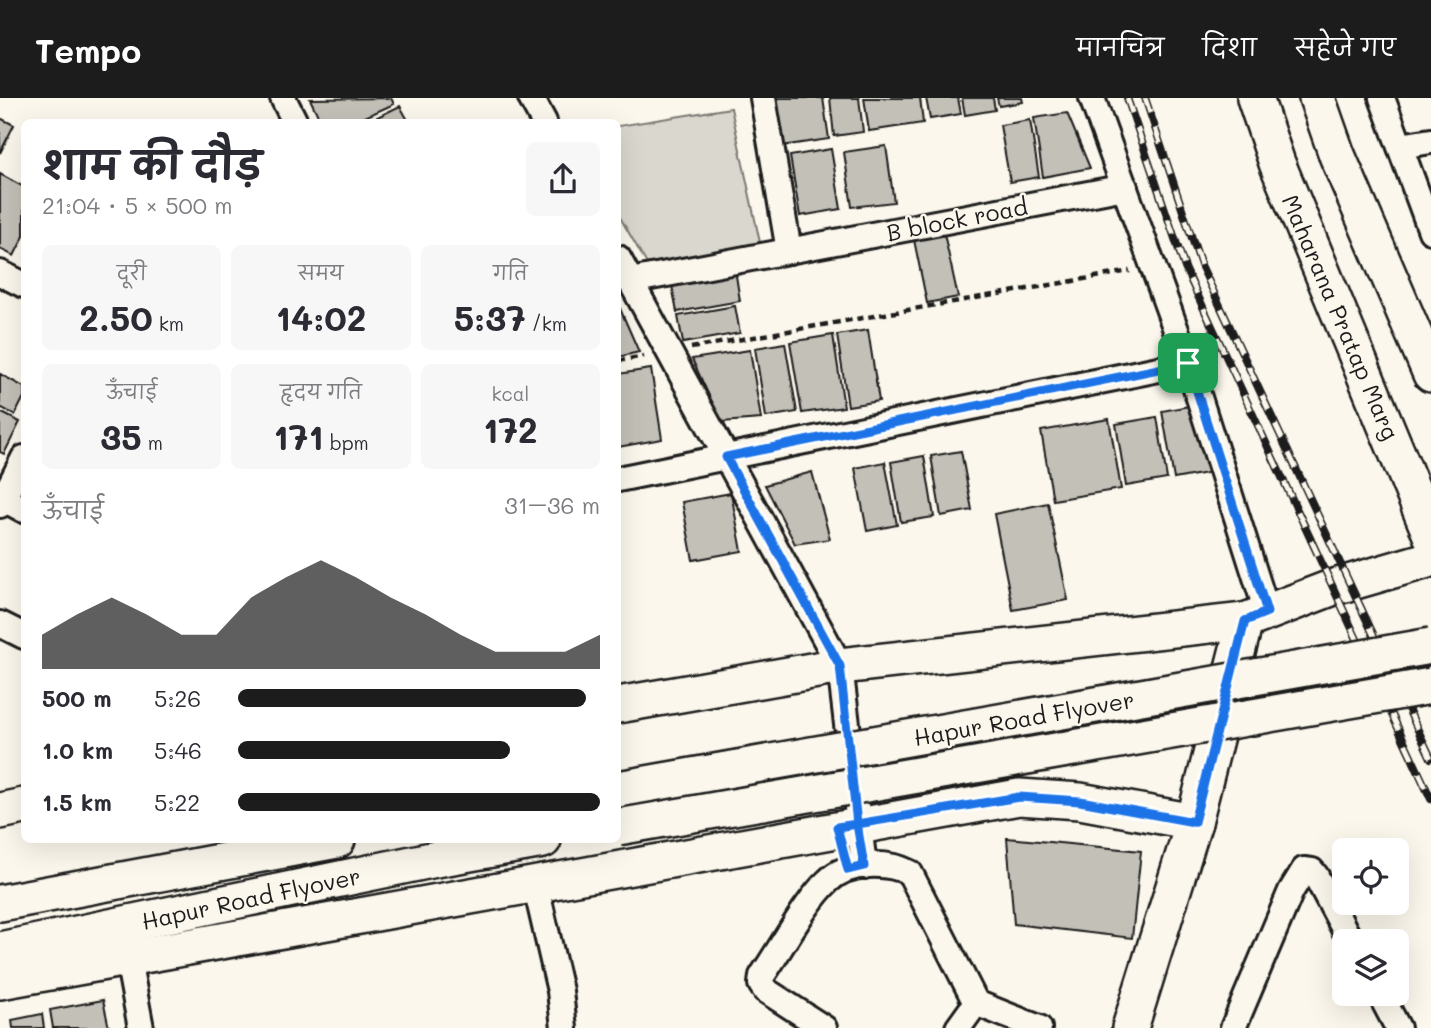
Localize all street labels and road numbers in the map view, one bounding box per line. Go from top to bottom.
street label: Maharana Pratap Marg [1276,190,1406,444]
street label: B block road [884,191,1030,247]
street label: Hapur Road Flyover [911,684,1137,752]
street label: Hapur Road Flyover [139,860,363,936]

